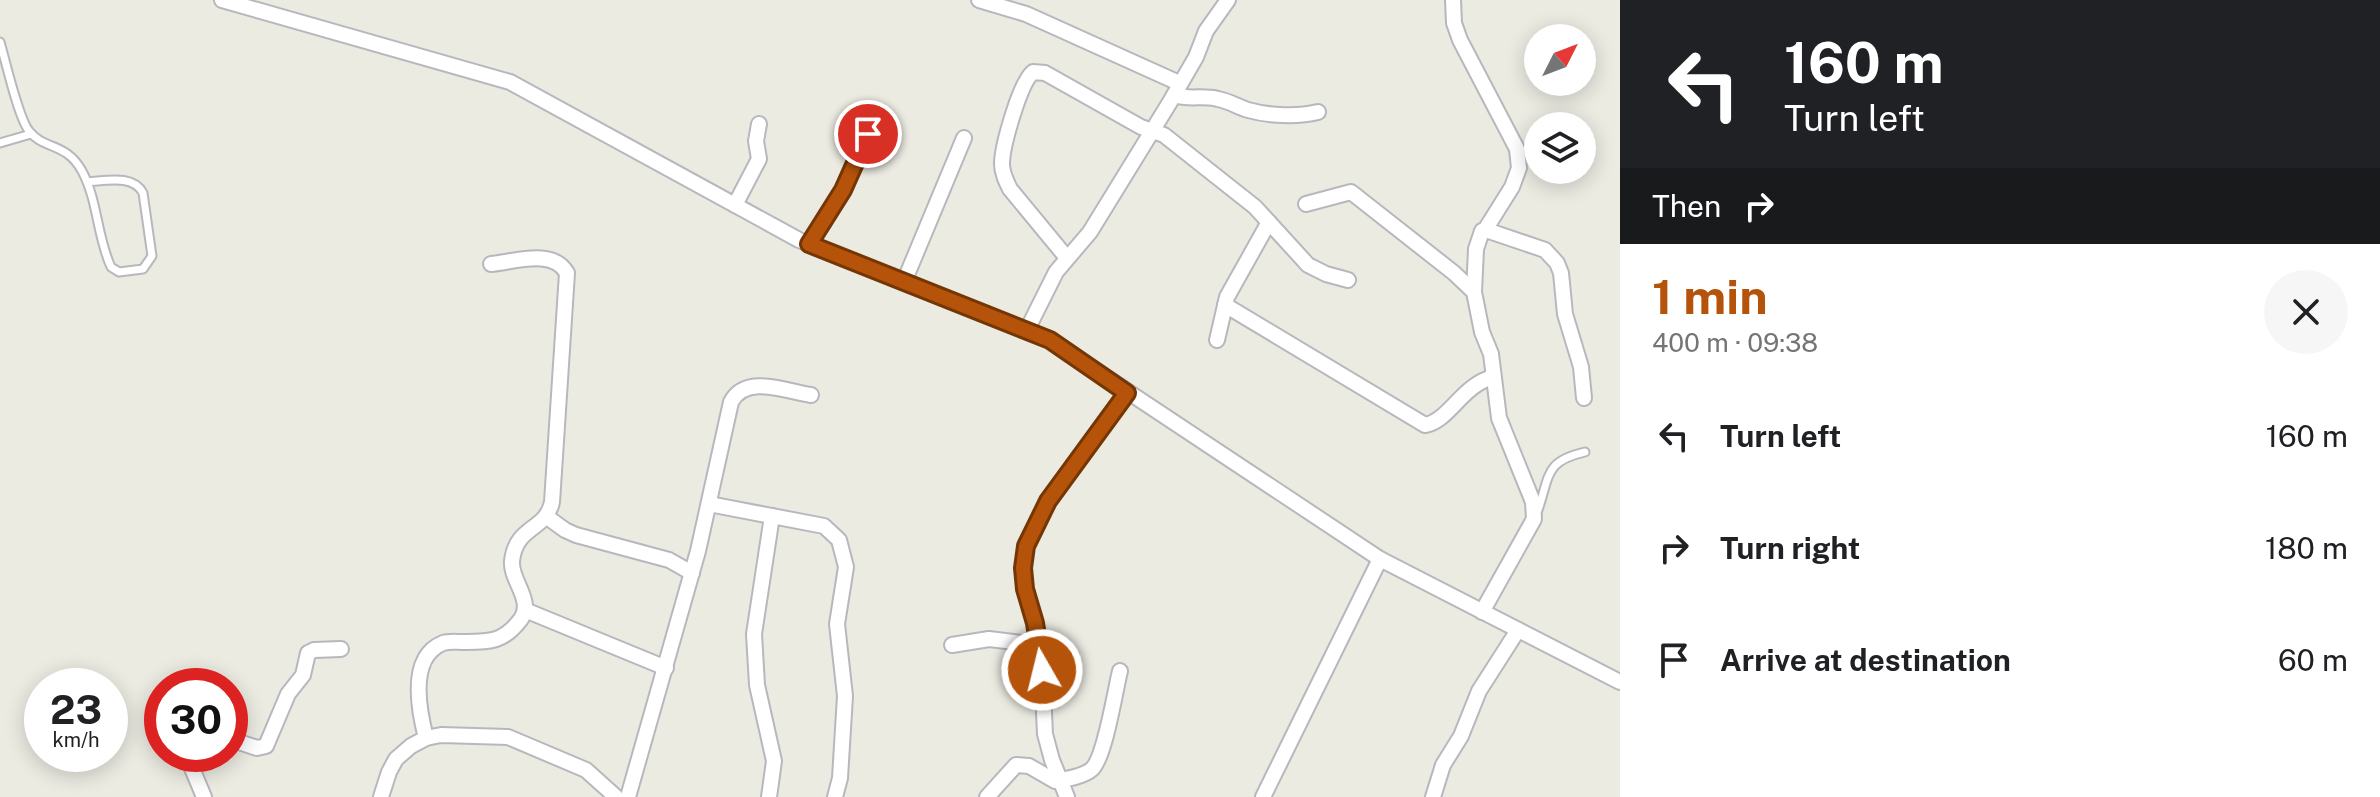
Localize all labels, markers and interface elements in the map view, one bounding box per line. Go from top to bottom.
north arrow [1524,24,1596,96]
map controls [1524,24,1596,184]
text: 160 m [1784,30,1944,96]
icon: left [1652,32,1756,136]
text: Turn left [1784,97,1925,139]
pin [834,100,902,168]
icon: arrive [846,112,890,156]
button: layers [1524,112,1596,184]
icon: right [1737,184,1781,228]
text: Then [1652,188,1721,224]
text: 1 min [1652,268,1768,325]
button: close [2264,270,2348,354]
text: 400 m · 09:38 [1652,327,1818,358]
icon: left [1652,414,1696,458]
text: Turn left [1720,418,1841,454]
text: 160 m [2266,418,2348,454]
icon: right [1652,526,1696,570]
text: Turn right [1720,530,1860,566]
text: 180 m [2265,530,2348,566]
position arrow [1000,628,1084,712]
icon: arrive [1652,638,1696,682]
text: Arrive at destination [1720,642,2011,678]
text: 60 m [2278,642,2348,678]
speed limit sign: 30 [144,668,248,772]
text: 23 [50,686,102,733]
text: km/h [52,728,100,752]

